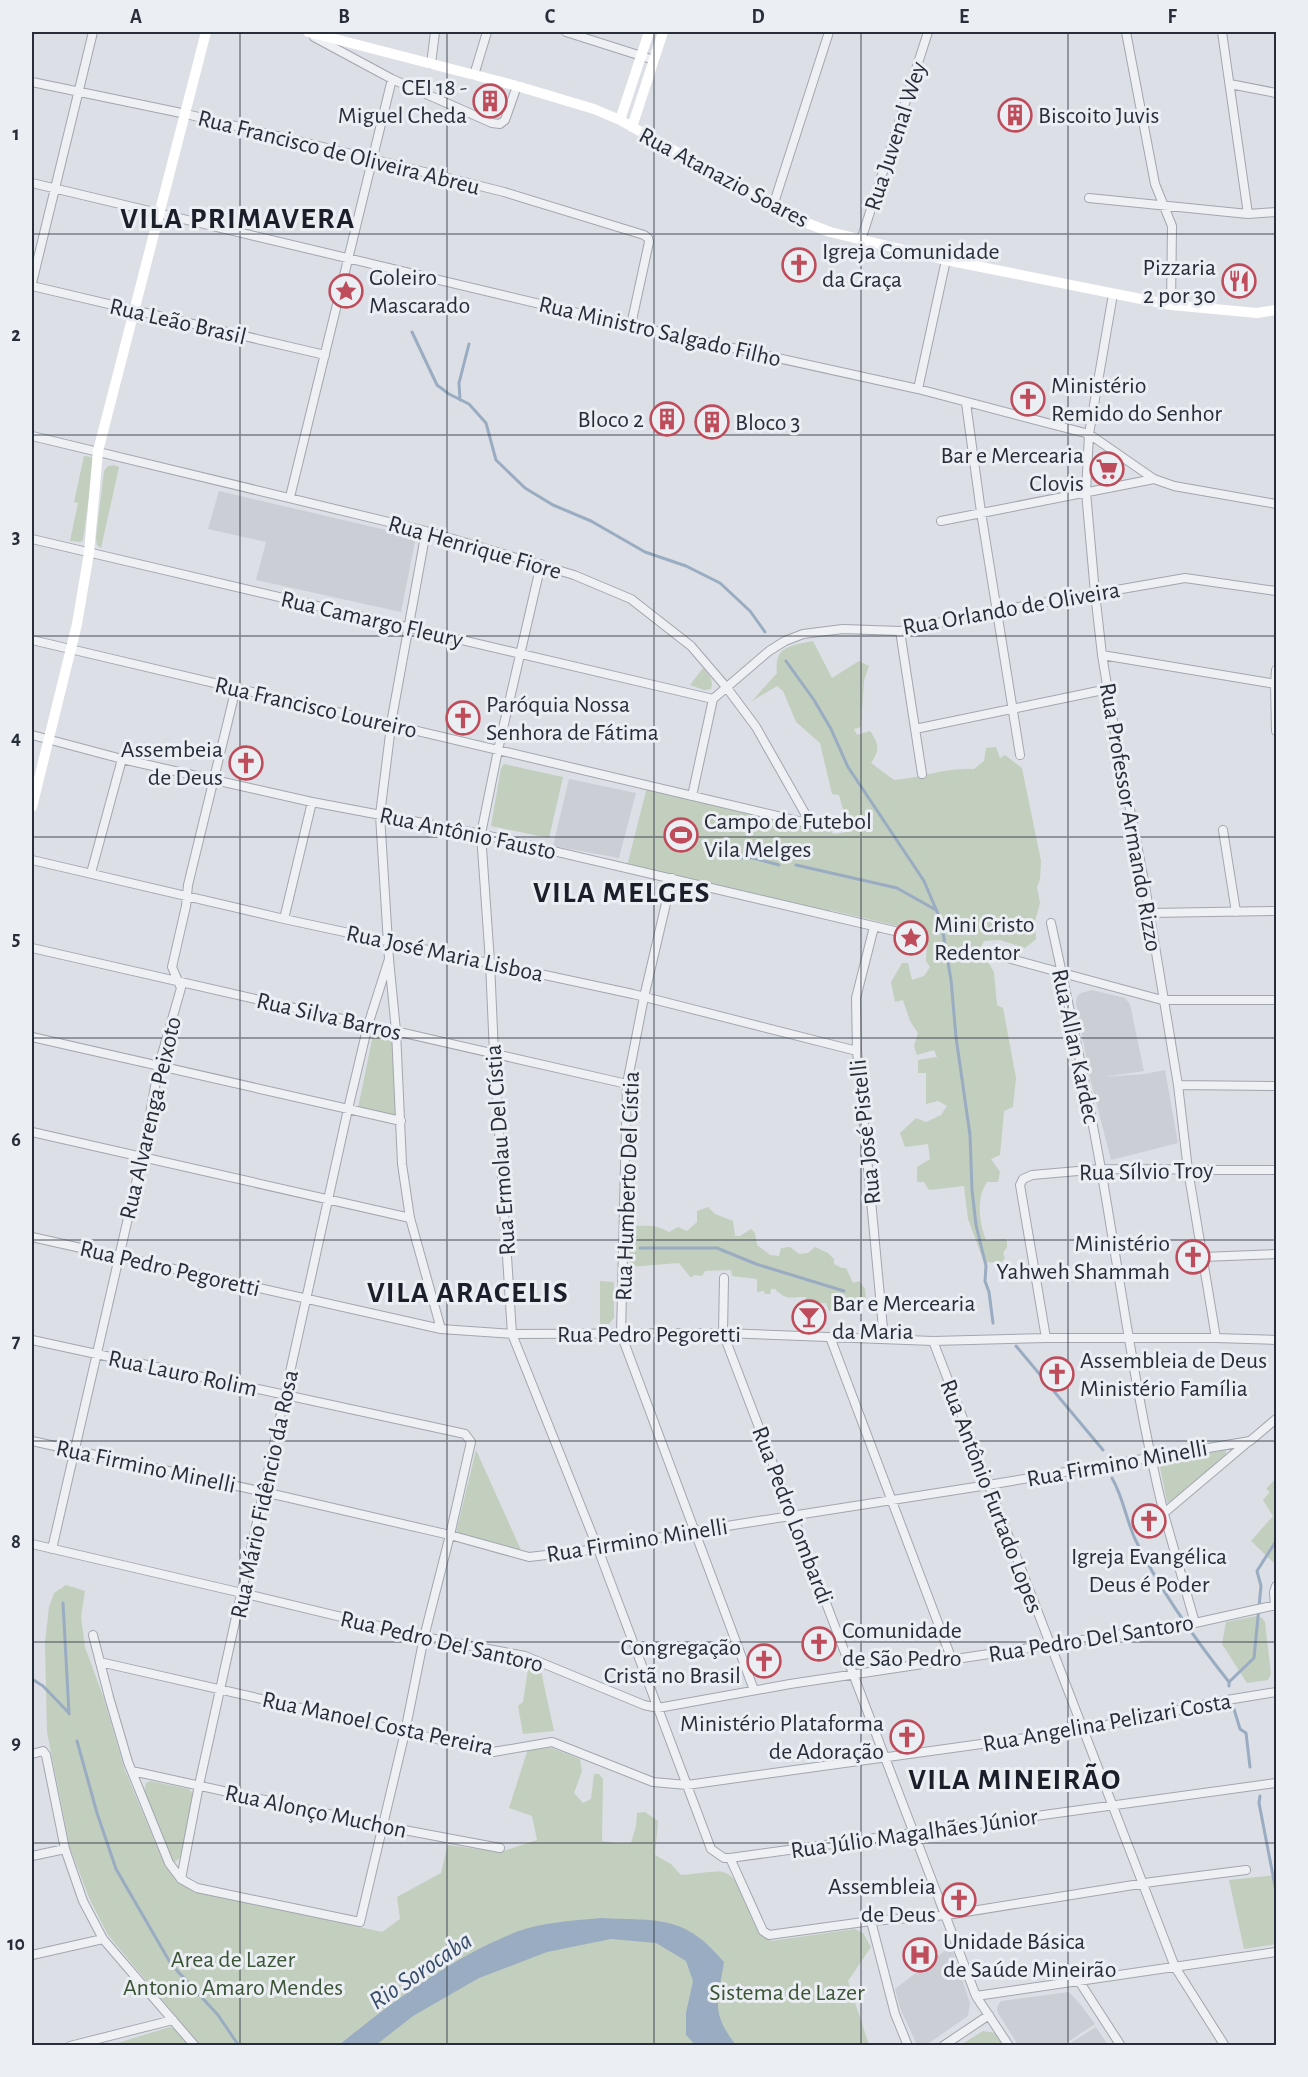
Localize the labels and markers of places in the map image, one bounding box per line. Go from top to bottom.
place label: CEI 18 - Miguel Cheda [338,76,467,128]
building icon: CEI 18 - Miguel Cheda [472,83,508,119]
building icon: Biscoito Juvis [997,97,1033,133]
place label: Biscoito Juvis [1038,104,1159,128]
place label: Igreja Comunidade da Graça [822,240,1000,292]
church icon: Igreja Comunidade da Graça [781,247,817,283]
place label: Pizzaria 2 por 30 [1142,256,1216,308]
restaurant icon: Pizzaria 2 por 30 [1221,263,1257,299]
place label: Goleiro Mascarado [369,266,470,318]
place icon: Goleiro Mascarado [328,273,364,309]
place label: Ministério Remido do Senhor [1051,374,1222,426]
church icon: Ministério Remido do Senhor [1010,381,1046,417]
building icon: Bloco 2 [649,401,685,437]
building icon: Bloco 3 [694,404,730,440]
place label: Bloco 2 [577,408,644,432]
place label: Bloco 3 [735,411,800,435]
place label: Bar e Mercearia Clovis [940,444,1084,496]
supermarket icon: Bar e Mercearia Clovis [1089,451,1125,487]
place label: Paróquia Nossa Senhora de Fátima [486,693,659,745]
church icon: Paróquia Nossa Senhora de Fátima [445,700,481,736]
place label: Assembeia de Deus [121,738,223,790]
church icon: Assembeia de Deus [228,745,264,781]
place label: Campo de Futebol Vila Melges [704,810,872,862]
sports icon: Campo de Futebol Vila Melges [663,817,699,853]
place label: Mini Cristo Redentor [934,913,1034,965]
place icon: Mini Cristo Redentor [893,920,929,956]
place label: Ministério Yahweh Shammah [996,1232,1170,1284]
church icon: Ministério Yahweh Shammah [1175,1239,1211,1275]
place label: Bar e Mercearia da Maria [832,1292,976,1344]
bar icon: Bar e Mercearia da Maria [791,1299,827,1335]
place label: Assembleia de Deus Ministério Família [1080,1349,1267,1401]
church icon: Assembleia de Deus Ministério Família [1039,1356,1075,1392]
church icon: Igreja Evangélica Deus é Poder [1131,1503,1167,1539]
place label: Igreja Evangélica Deus é Poder [1071,1545,1227,1597]
place label: Comunidade de São Pedro [842,1619,962,1671]
church icon: Comunidade de São Pedro [801,1626,837,1662]
place label: Congregação Cristã no Brasil [604,1636,741,1688]
church icon: Congregação Cristã no Brasil [746,1643,782,1679]
place label: Ministério Plataforma de Adoração [680,1712,884,1764]
church icon: Ministério Plataforma de Adoração [889,1719,925,1755]
place label: Assembleia de Deus [828,1875,936,1927]
church icon: Assembleia de Deus [941,1882,977,1918]
place label: Unidade Básica de Saúde Mineirão [943,1930,1116,1982]
hospital icon: Unidade Básica de Saúde Mineirão [902,1937,938,1973]

